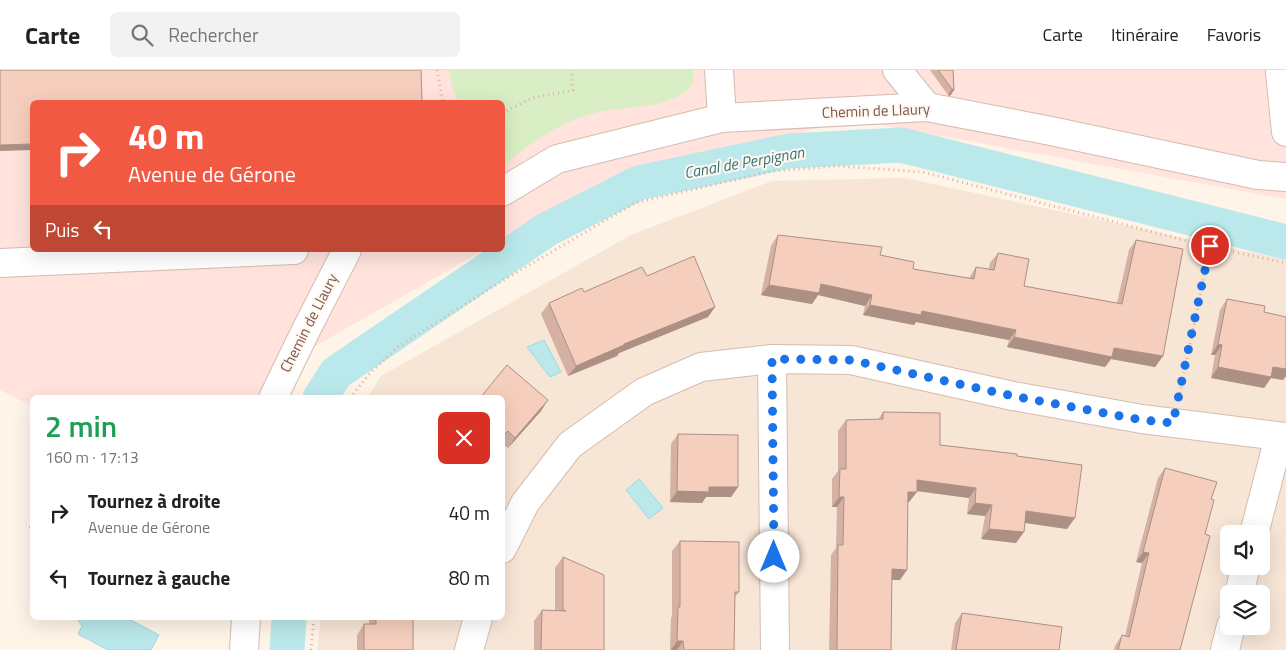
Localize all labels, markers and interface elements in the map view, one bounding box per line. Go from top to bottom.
search box [110,12,460,57]
text: Carte [25,17,80,53]
text: Rechercher [168,20,258,49]
icon: search [128,21,156,49]
text: Carte [1042,21,1083,48]
text: Itinéraire [1111,21,1179,48]
text: Favoris [1207,21,1261,48]
street label: Chemin de Llaury [821,97,931,124]
text: 40 m [128,109,204,163]
icon: right [45,120,110,185]
water label: Canal de Perpignan [682,139,807,184]
text: Avenue de Gérone [128,157,296,191]
text: Puis [45,215,79,244]
icon: left [89,215,117,243]
pin [1189,225,1231,267]
icon: arrive [1196,232,1224,260]
street label: Chemin de Llaury [274,269,343,376]
text: 2 min [45,403,117,449]
button: close [438,412,490,464]
text: 160 m · 17:13 [45,445,139,469]
text: Tournez à droite [88,486,220,515]
text: 40 m [449,498,490,527]
icon: right [45,499,73,527]
text: Avenue de Gérone [88,515,210,539]
map controls [1220,525,1270,635]
button: sound [1220,525,1270,575]
position arrow [747,530,799,582]
text: Tournez à gauche [88,563,230,592]
text: 80 m [449,563,490,592]
icon: left [45,564,73,592]
button: layers [1220,585,1270,635]

